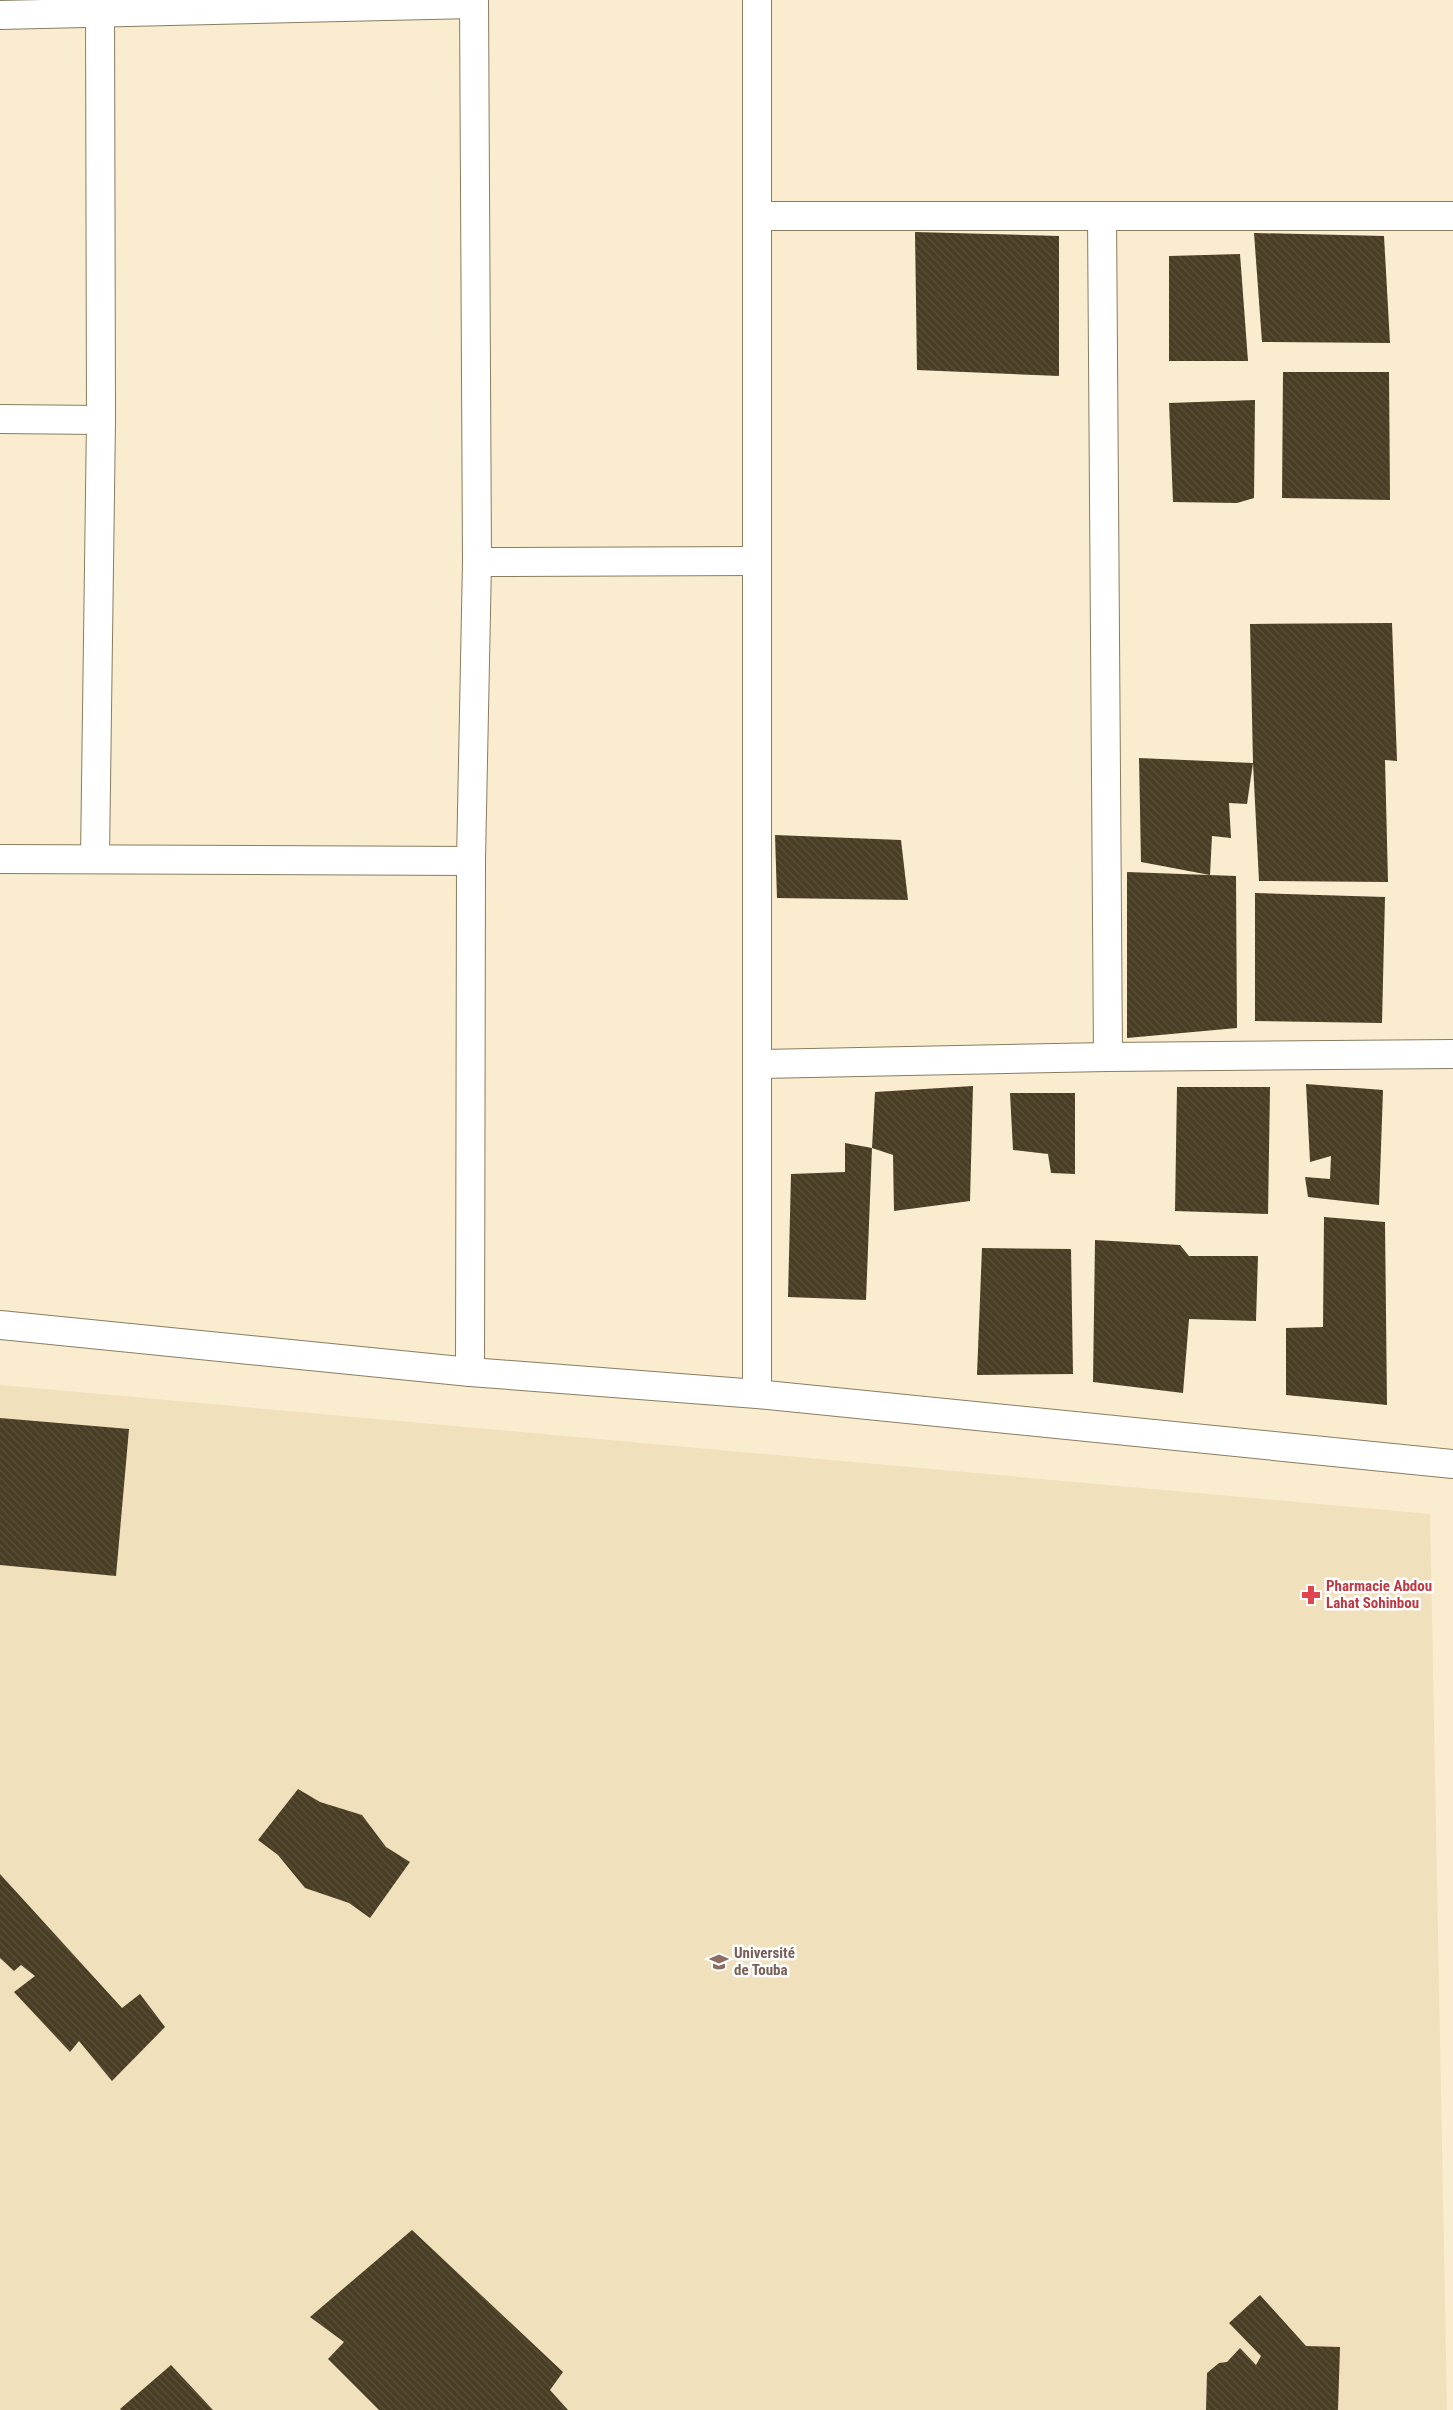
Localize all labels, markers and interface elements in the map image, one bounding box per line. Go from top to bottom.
place label: Pharmacie Abdou Lahat Sohinbou [1326,1577,1432,1612]
pharmacy icon: Pharmacie Abdou Lahat Sohinbou [1300,1584,1322,1606]
place label: Université de Touba [734,1944,795,1979]
school or university icon: Université de Touba [708,1951,730,1973]

